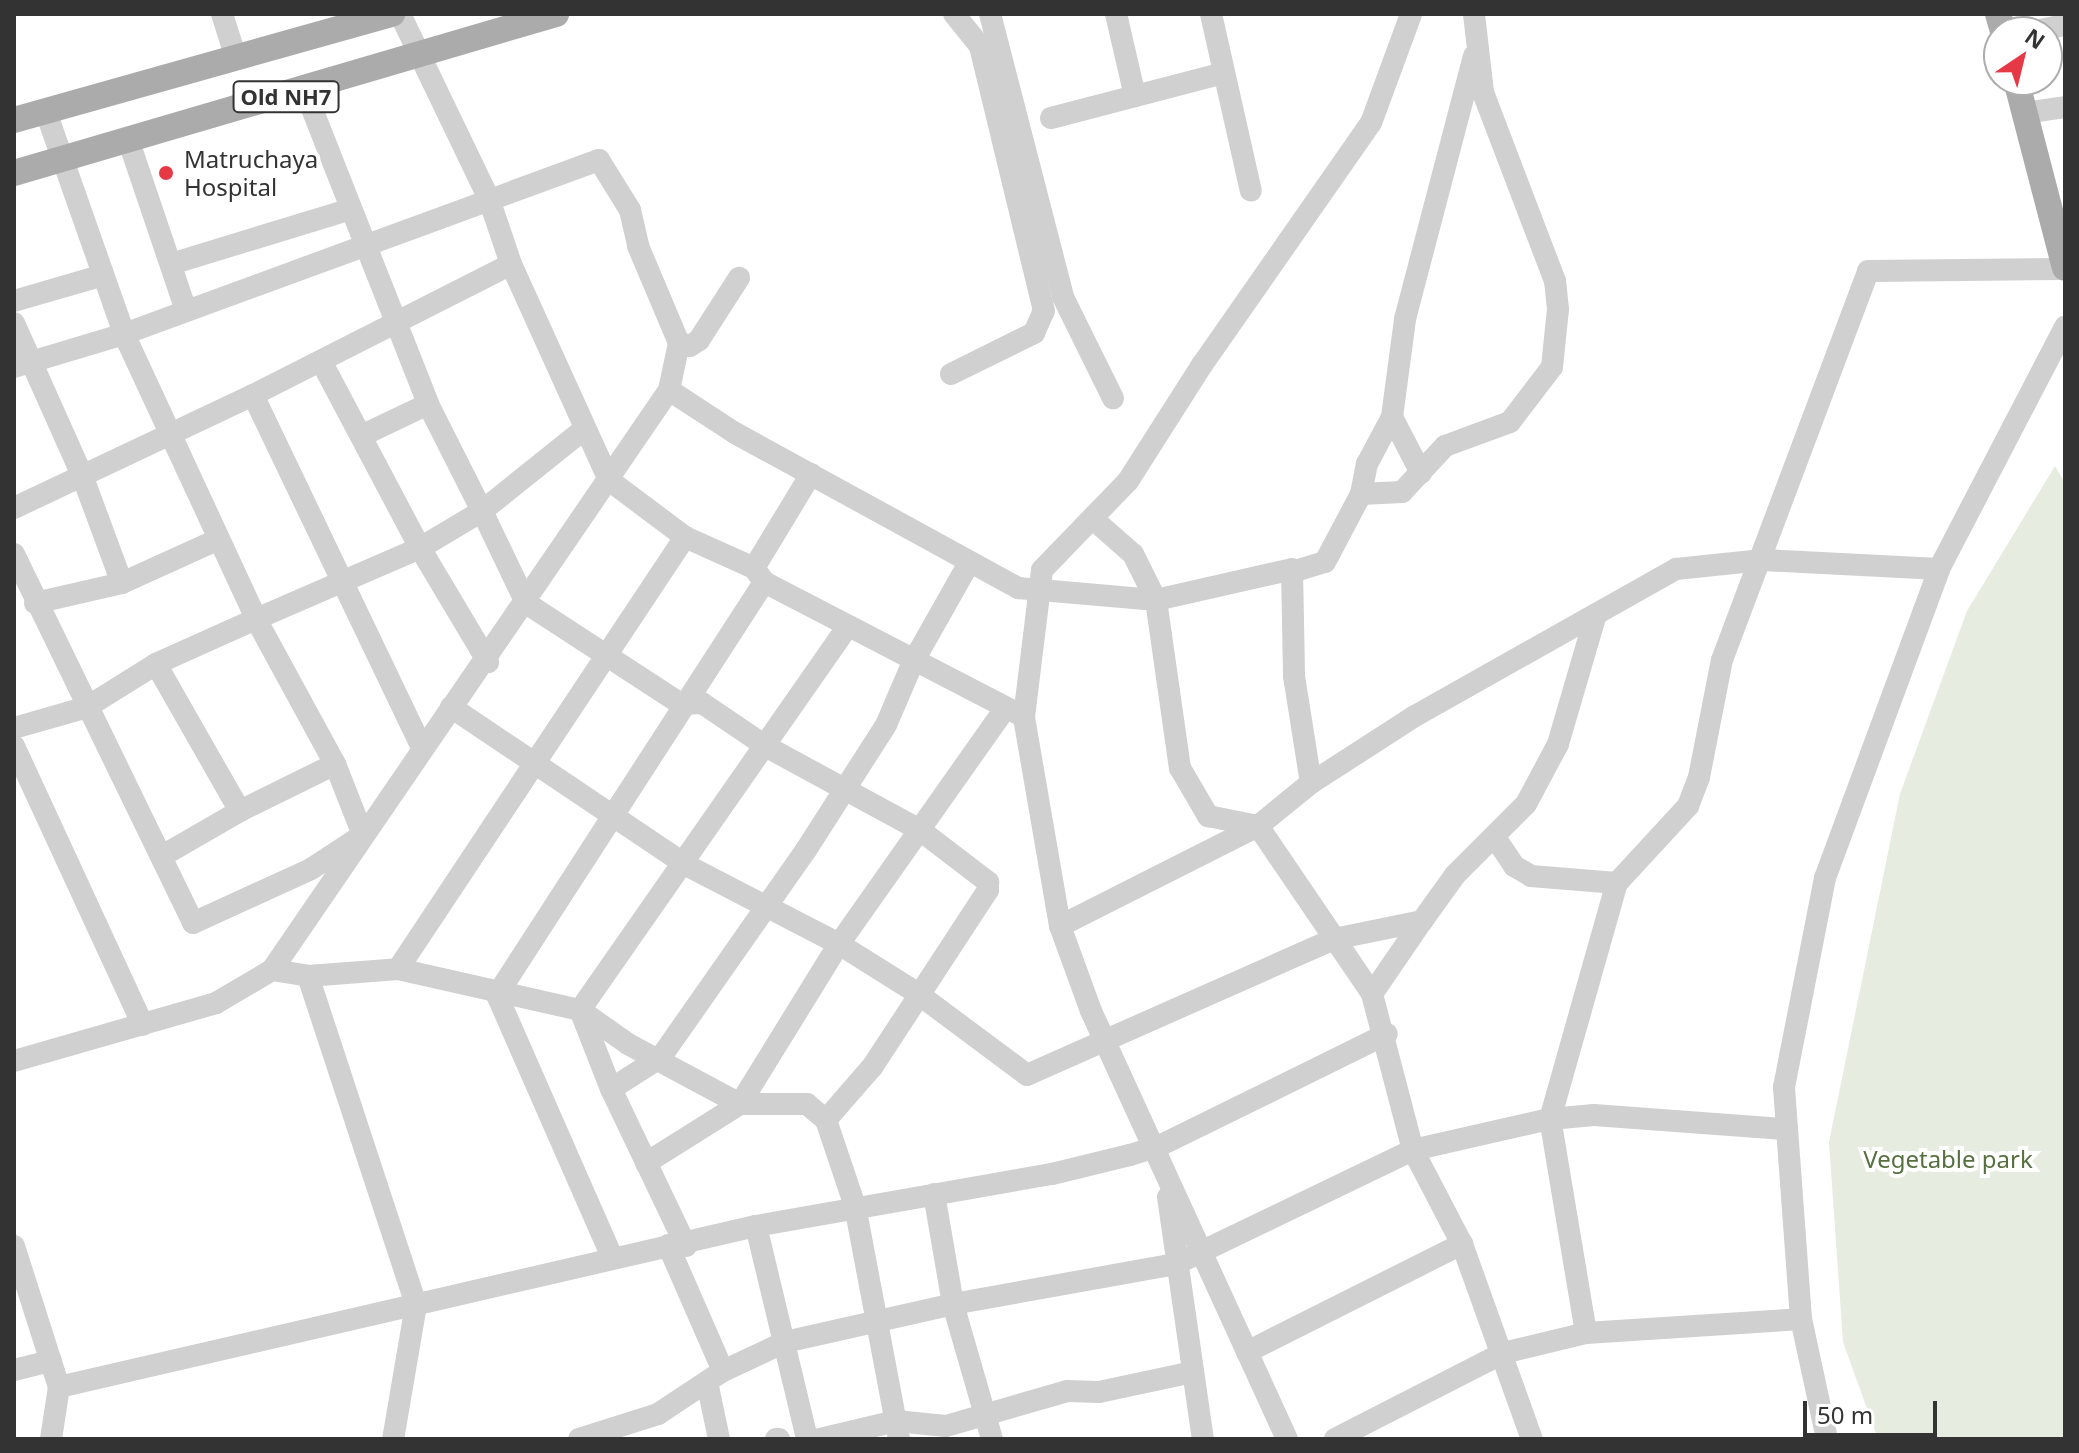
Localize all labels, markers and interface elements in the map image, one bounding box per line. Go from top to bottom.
north arrow [1983,16,2063,96]
text: N [2020,21,2052,55]
road number: Old NH7 [232,79,340,115]
place label: Matruchaya Hospital [184,145,318,201]
marker: Matruchaya Hospital [155,162,177,184]
park label: Vegetable park [1863,1145,2033,1173]
scale bar [1807,1385,1941,1435]
text: 50 m [1817,1398,1873,1431]

